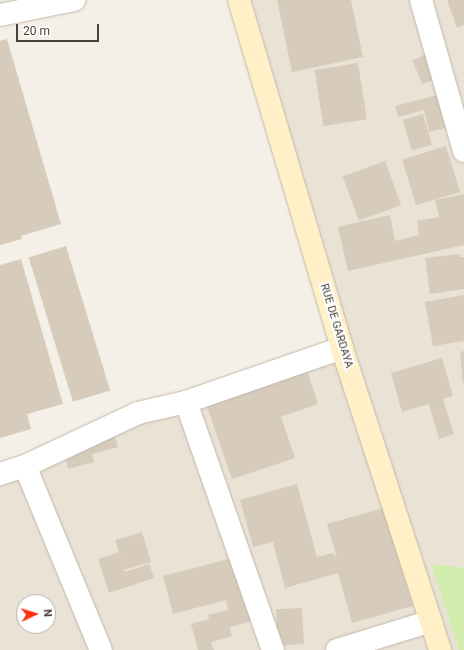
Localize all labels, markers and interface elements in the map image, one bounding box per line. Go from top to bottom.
scale bar [18,16,101,42]
text: 20 m [23,24,50,38]
street label: RUE DE GARDAYA [317,282,355,370]
north arrow [16,594,56,634]
text: N [41,609,54,618]

